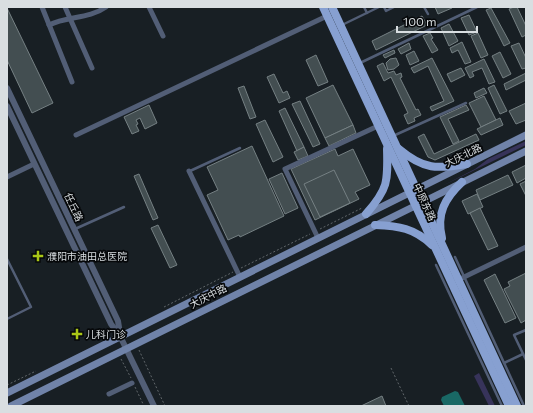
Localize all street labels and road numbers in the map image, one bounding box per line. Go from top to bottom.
street label: 大庆北路 [442,141,484,169]
street label: 中原东路 [411,181,439,223]
street label: 任丘路 [62,191,86,223]
street label: 大庆中路 [187,282,229,310]

